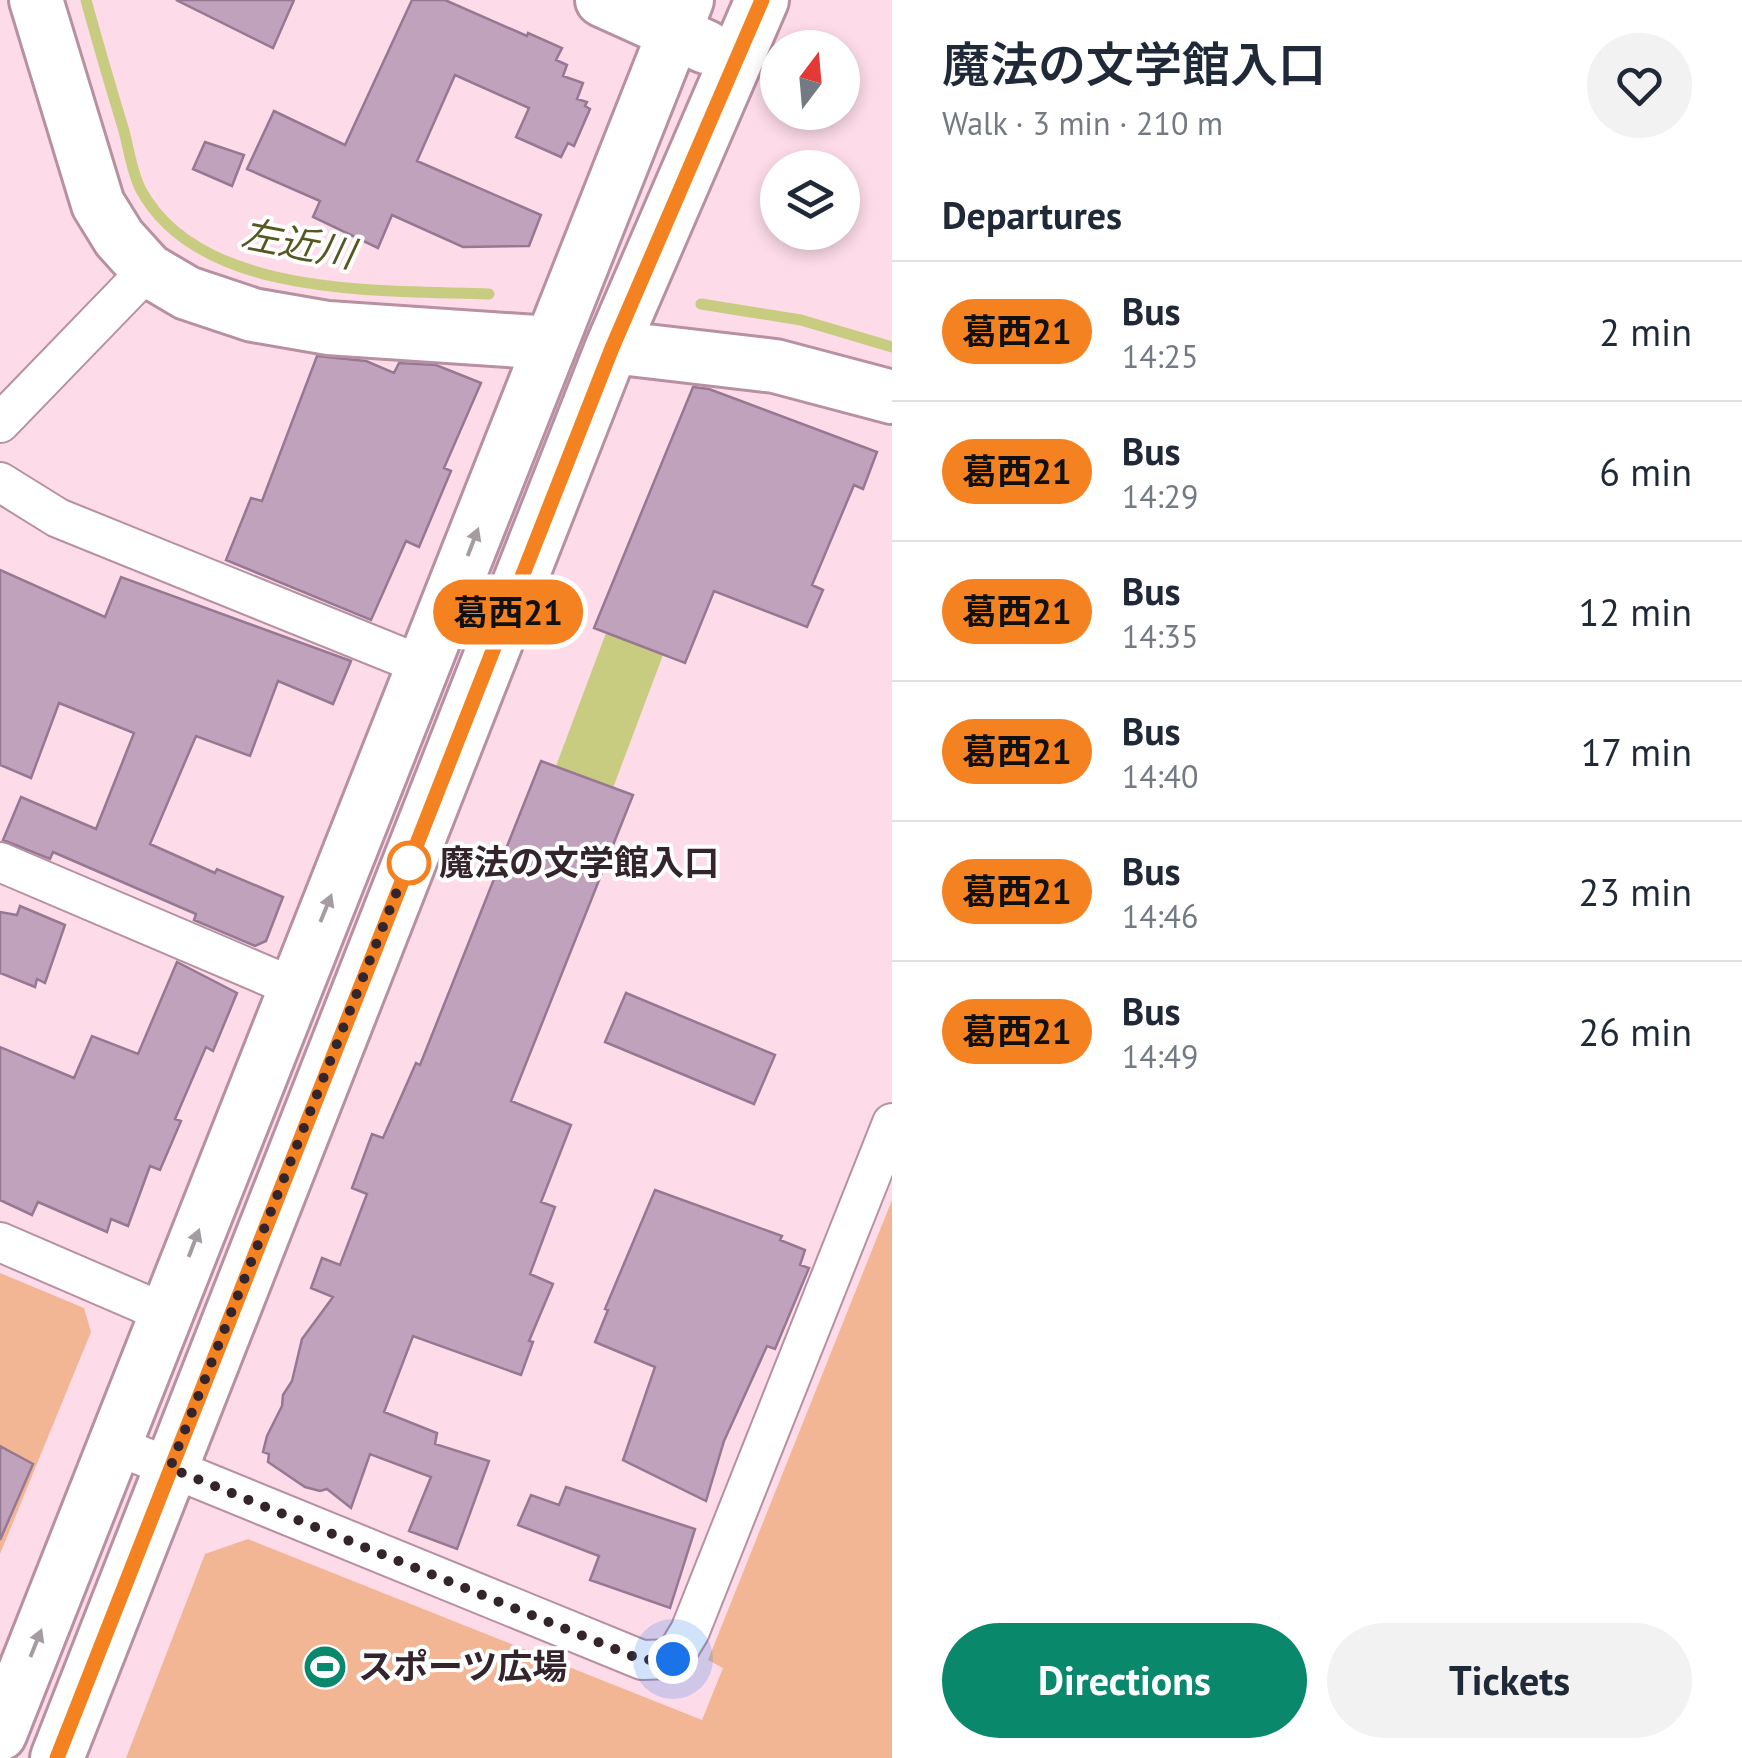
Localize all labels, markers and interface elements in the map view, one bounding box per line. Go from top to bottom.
north arrow [760,30,860,130]
map controls [760,30,860,250]
text: 魔法の文学館入口 [942,33,1326,95]
button: heart [1587,33,1692,138]
text: Walk · 3 min · 210 m [942,102,1223,144]
button: layers [760,150,860,250]
text: Departures [942,190,1122,239]
water label: 左近川 [238,208,363,278]
text: Bus [1122,286,1181,335]
text: 2 min [1599,307,1692,356]
text: 葛西21 [962,308,1072,354]
text: 14:25 [1122,335,1198,377]
text: Bus [1122,426,1181,475]
text: 6 min [1599,447,1692,496]
text: 葛西21 [962,448,1072,494]
text: 14:29 [1122,475,1198,517]
one-way arrow [465,526,481,556]
text: Bus [1122,566,1181,615]
line badge: 葛西21 [438,580,578,644]
text: 12 min [1579,587,1692,636]
text: 葛西21 [962,588,1072,634]
text: 葛西21 [453,589,563,635]
text: 14:35 [1122,615,1198,657]
text: Bus [1122,706,1181,755]
text: 17 min [1581,727,1692,776]
text: 葛西21 [962,728,1072,774]
text: 14:40 [1122,755,1198,797]
place label: 魔法の文学館入口 [439,839,719,885]
marker: 魔法の文学館入口 [388,842,430,884]
text: Bus [1122,846,1181,895]
text: 23 min [1579,867,1692,916]
text: 葛西21 [962,868,1072,914]
one-way arrow [318,893,334,923]
text: 14:46 [1122,895,1198,937]
text: Bus [1122,986,1181,1035]
text: 26 min [1579,1007,1692,1056]
text: 葛西21 [962,1008,1072,1054]
text: 14:49 [1122,1035,1198,1077]
one-way arrow [187,1228,203,1258]
button: Directions [942,1623,1307,1738]
button: Tickets [1327,1623,1692,1738]
one-way arrow [29,1628,44,1658]
your location [648,1634,698,1684]
place label: スポーツ広場 [358,1643,567,1689]
sports icon: スポーツ広場 [302,1644,348,1690]

